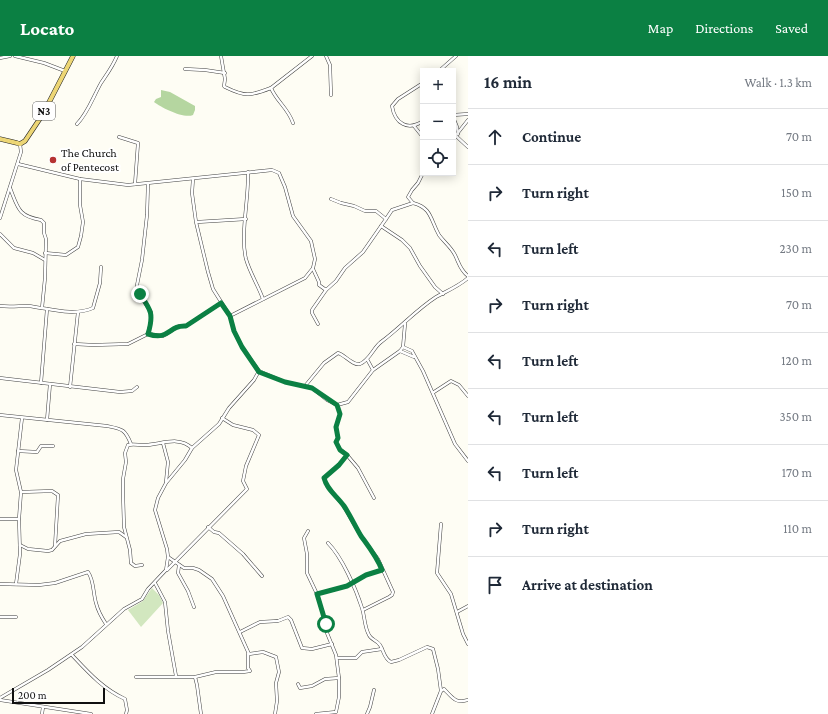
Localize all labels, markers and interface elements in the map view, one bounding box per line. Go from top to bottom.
text: Locato [20,18,74,39]
text: Map [648,20,673,36]
text: Directions [695,20,753,36]
text: Saved [775,20,808,36]
map controls [420,68,456,176]
button: + [420,68,456,104]
text: 16 min [484,73,532,92]
text: Walk · 1.3 km [744,75,812,90]
road number: N3 [33,102,55,120]
button: − [420,104,456,140]
icon: ahead [484,126,506,148]
text: Continue [522,129,581,145]
text: 70 m [786,129,812,144]
button: locate [420,140,456,176]
place label: The Church of Pentecost [61,146,120,174]
marker: The Church of Pentecost [48,155,58,165]
icon: right [484,182,506,204]
text: Turn right [522,185,589,201]
text: 150 m [781,185,812,200]
icon: left [484,238,506,260]
text: Turn left [522,241,578,257]
text: 230 m [779,241,812,256]
route end [131,285,149,303]
icon: right [484,294,506,316]
text: Turn right [522,297,589,313]
text: 70 m [786,297,812,312]
icon: left [484,350,506,372]
text: Turn left [522,353,578,369]
text: 120 m [781,353,812,368]
icon: left [484,406,506,428]
text: Turn left [522,409,578,425]
text: 350 m [779,409,812,424]
icon: left [484,462,506,484]
text: Turn left [522,465,578,481]
text: 170 m [782,465,812,480]
icon: right [484,518,506,540]
text: Turn right [522,521,589,537]
text: 110 m [783,521,812,536]
icon: arrive [484,574,506,596]
text: Arrive at destination [522,577,653,593]
route start [317,615,335,633]
scale bar [12,686,105,705]
text: 200 m [18,689,47,701]

